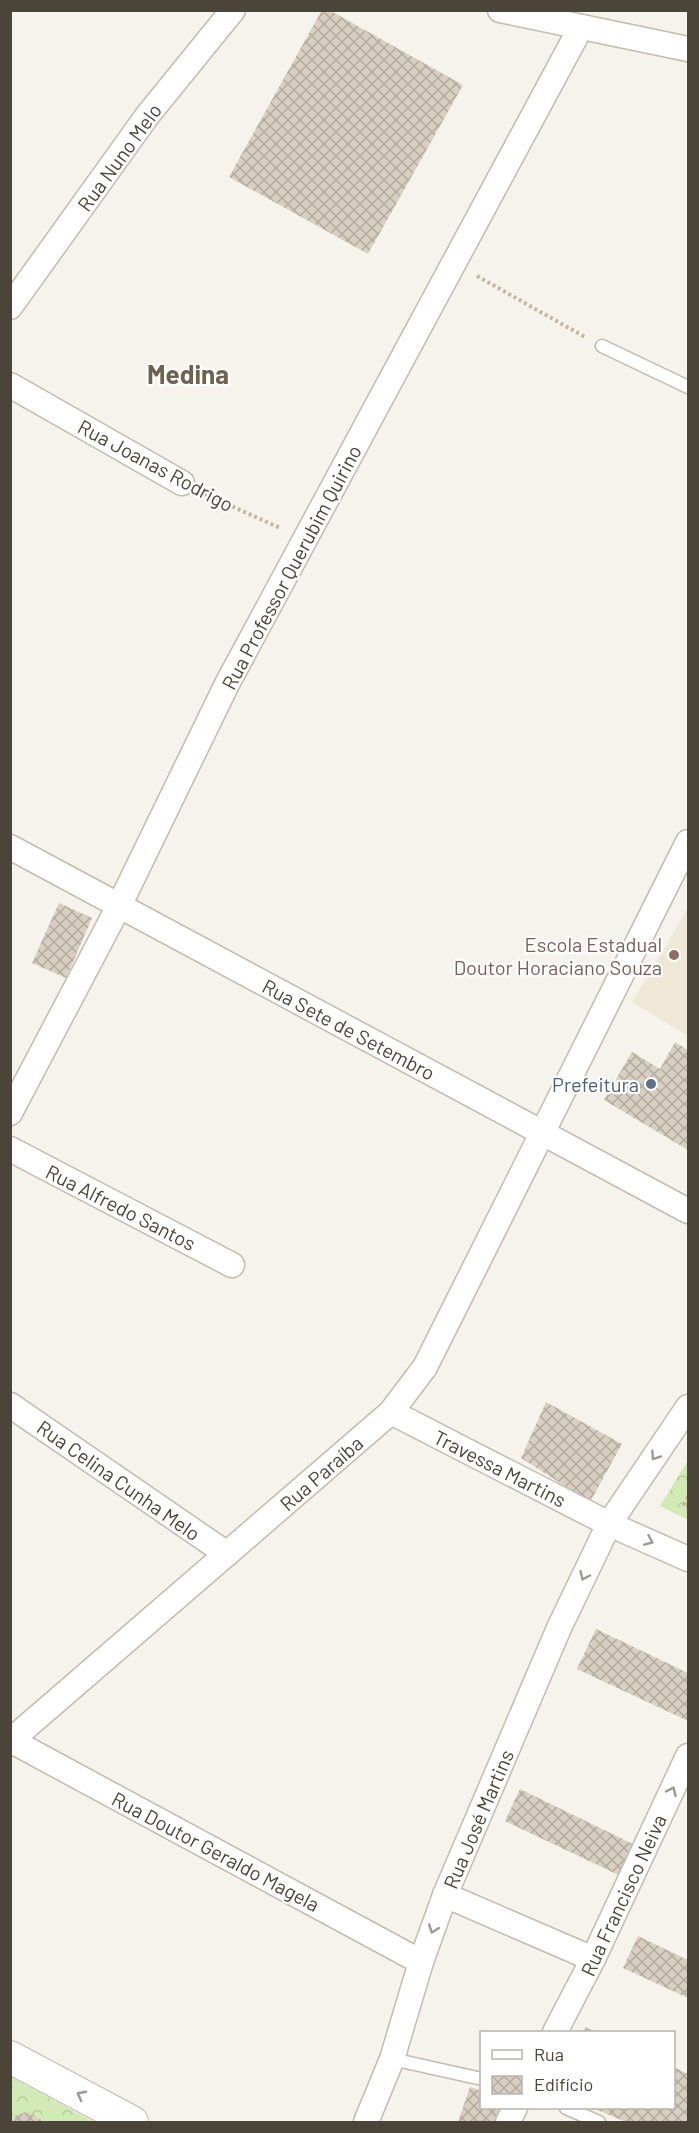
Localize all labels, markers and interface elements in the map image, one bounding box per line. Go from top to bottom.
street label: Rua Nuno Melo [72,98,166,216]
district label: Medina [147,358,229,389]
street label: Rua Joanas Rodrigo [74,414,238,516]
street label: Rua Professor Querubim Quirino [216,441,366,693]
place label: Escola Estadual Doutor Horaciano Souza [454,932,662,979]
marker: Escola Estadual Doutor Horaciano Souza [667,948,681,962]
street label: Rua Sete de Setembro [259,973,439,1085]
place label: Prefeitura [552,1072,639,1096]
marker: Prefeitura [644,1077,658,1091]
street label: Rua Alfredo Santos [42,1159,200,1255]
street label: Rua Celina Cunha Melo [33,1415,205,1545]
street label: Travessa Martins [430,1424,570,1512]
street label: Rua Paraíba [275,1430,367,1516]
one-way arrow [652,1449,663,1460]
one-way arrow [642,1534,653,1546]
one-way arrow [579,1570,591,1581]
street label: Rua José Martins [438,1746,518,1892]
street label: Rua Doutor Geraldo Magela [108,1786,324,1916]
one-way arrow [664,1787,676,1798]
street label: Rua Francisco Neiva [575,1810,671,1980]
one-way arrow [427,1923,440,1934]
legend [480,2031,675,2109]
text: Rua [534,2043,564,2065]
text: Edifício [534,2073,593,2095]
one-way arrow [76,2091,87,2102]

